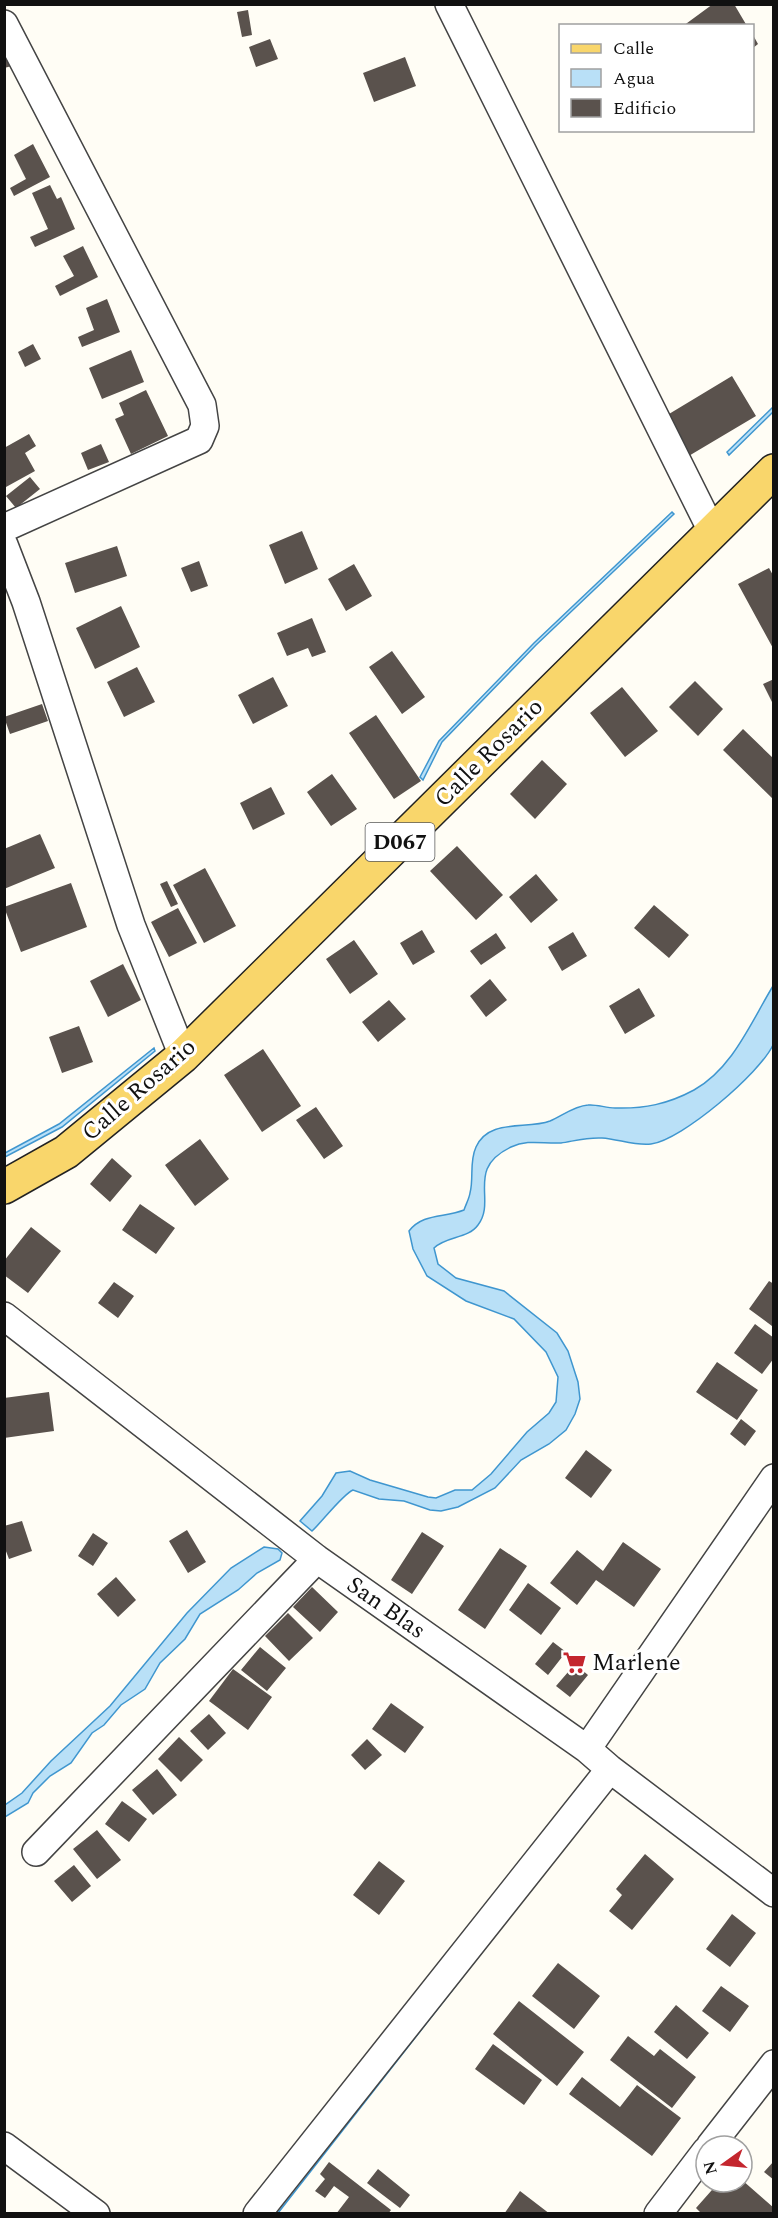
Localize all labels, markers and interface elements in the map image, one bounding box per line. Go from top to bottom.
legend [559,24,754,132]
text: Calle [613,35,654,62]
text: Agua [613,65,655,92]
text: Edificio [613,95,676,122]
street label: Calle Rosario [426,690,552,816]
road number: D067 [366,823,434,861]
street label: Calle Rosario [74,1030,204,1150]
street label: San Blas [339,1568,433,1648]
place label: Marlene [592,1645,681,1681]
supermarket icon: Marlene [561,1650,587,1676]
north arrow [694,2134,754,2194]
text: N [697,2158,724,2177]

